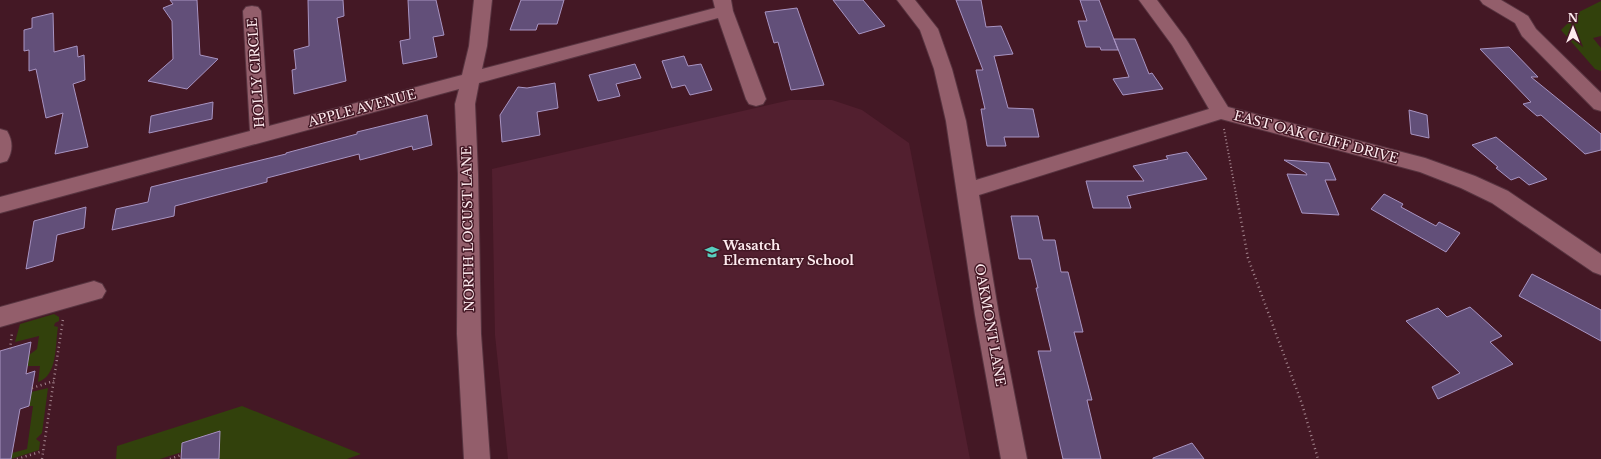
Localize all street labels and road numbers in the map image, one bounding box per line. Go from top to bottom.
street label: HOLLY CIRCLE [244,18,268,128]
street label: APPLE AVENUE [305,85,418,131]
street label: EAST OAK CLIFF DRIVE [1232,107,1400,167]
street label: NORTH LOCUST LANE [458,146,478,312]
street label: OAKMONT LANE [971,262,1009,388]

